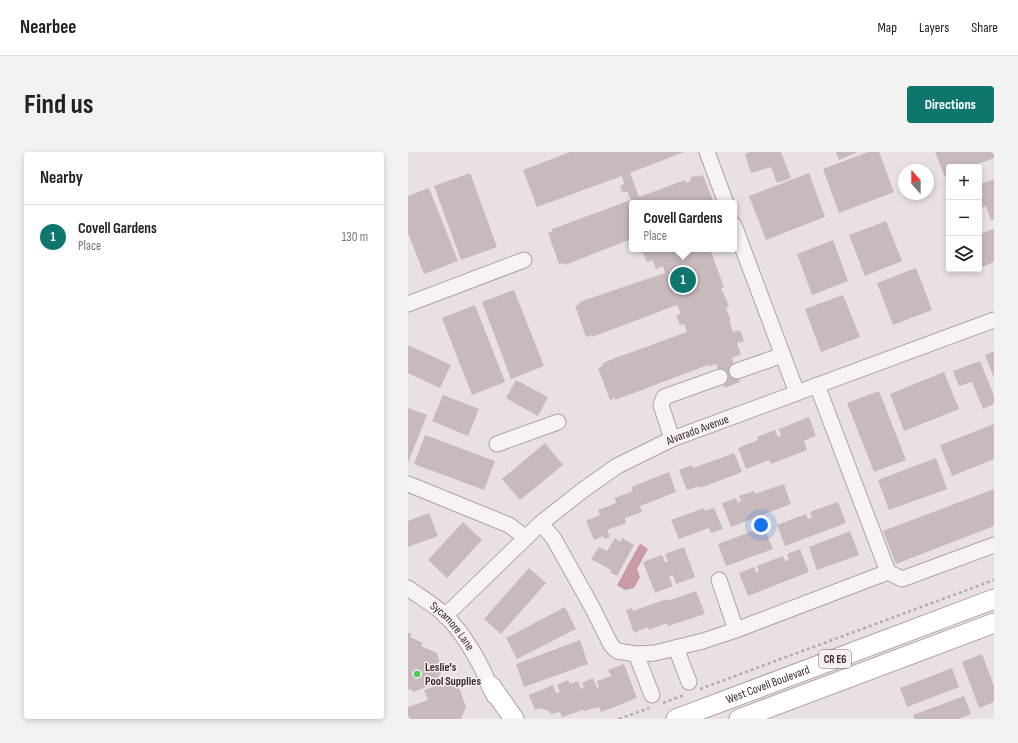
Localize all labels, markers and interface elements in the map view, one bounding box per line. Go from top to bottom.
text: Nearbee [20,16,76,39]
text: Map [877,19,897,36]
text: Layers [919,19,949,36]
text: Share [971,19,998,36]
button: Directions [907,86,994,123]
text: Find us [24,88,93,121]
north arrow [898,164,934,200]
map controls [946,164,982,272]
button: + [946,164,982,200]
text: Nearby [40,168,83,188]
popup [629,200,737,252]
button: − [946,200,982,236]
text: Covell Gardens [644,209,722,228]
text: Covell Gardens [78,219,157,238]
text: Place [644,228,667,244]
text: 1 [50,229,56,245]
text: 130 m [342,229,368,245]
button: layers [946,236,982,272]
text: Place [78,238,101,254]
pin: 1 [670,265,696,295]
street label: Alvarado Avenue [663,411,731,449]
your location [751,515,771,535]
street label: Sycamore Lane [427,598,478,653]
road number: CR E6 [819,650,851,668]
place label: Leslie's Pool Supplies [425,660,481,689]
street label: West Covell Boulevard [724,662,812,707]
marker: Leslie's Pool Supplies [412,669,422,679]

